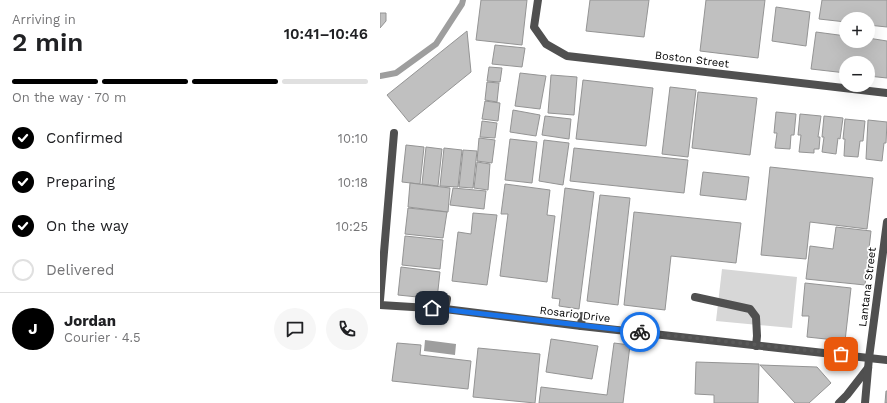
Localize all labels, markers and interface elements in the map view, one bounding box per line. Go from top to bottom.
text: Arriving in [12,12,76,27]
map controls [839,12,875,92]
button: + [839,12,875,48]
text: 10:41–10:46 [284,25,368,43]
text: 2 min [12,27,83,57]
street label: Boston Street [654,49,730,71]
button: − [839,56,875,92]
text: On the way · 70 m [12,90,126,105]
icon: check [12,127,34,149]
text: Confirmed [46,129,123,147]
text: 10:10 [338,131,368,146]
icon: check [12,171,34,193]
text: Preparing [46,173,115,191]
text: 10:18 [338,175,368,190]
icon: check [12,215,34,237]
text: On the way [46,217,128,235]
text: 10:25 [336,219,368,234]
street label: Lantana Street [856,246,879,328]
text: Delivered [46,261,114,279]
pin [415,291,449,325]
icon: home [421,297,443,319]
street label: Rosario Drive [539,304,611,325]
button: chat [274,308,316,350]
button: phone [326,308,368,350]
text: Jordan [64,312,116,330]
courier [620,312,660,352]
text: J [28,320,38,338]
icon: bike [629,321,651,343]
text: Courier · 4.5 [64,330,141,345]
pin [824,337,858,371]
icon: bag [830,343,852,365]

